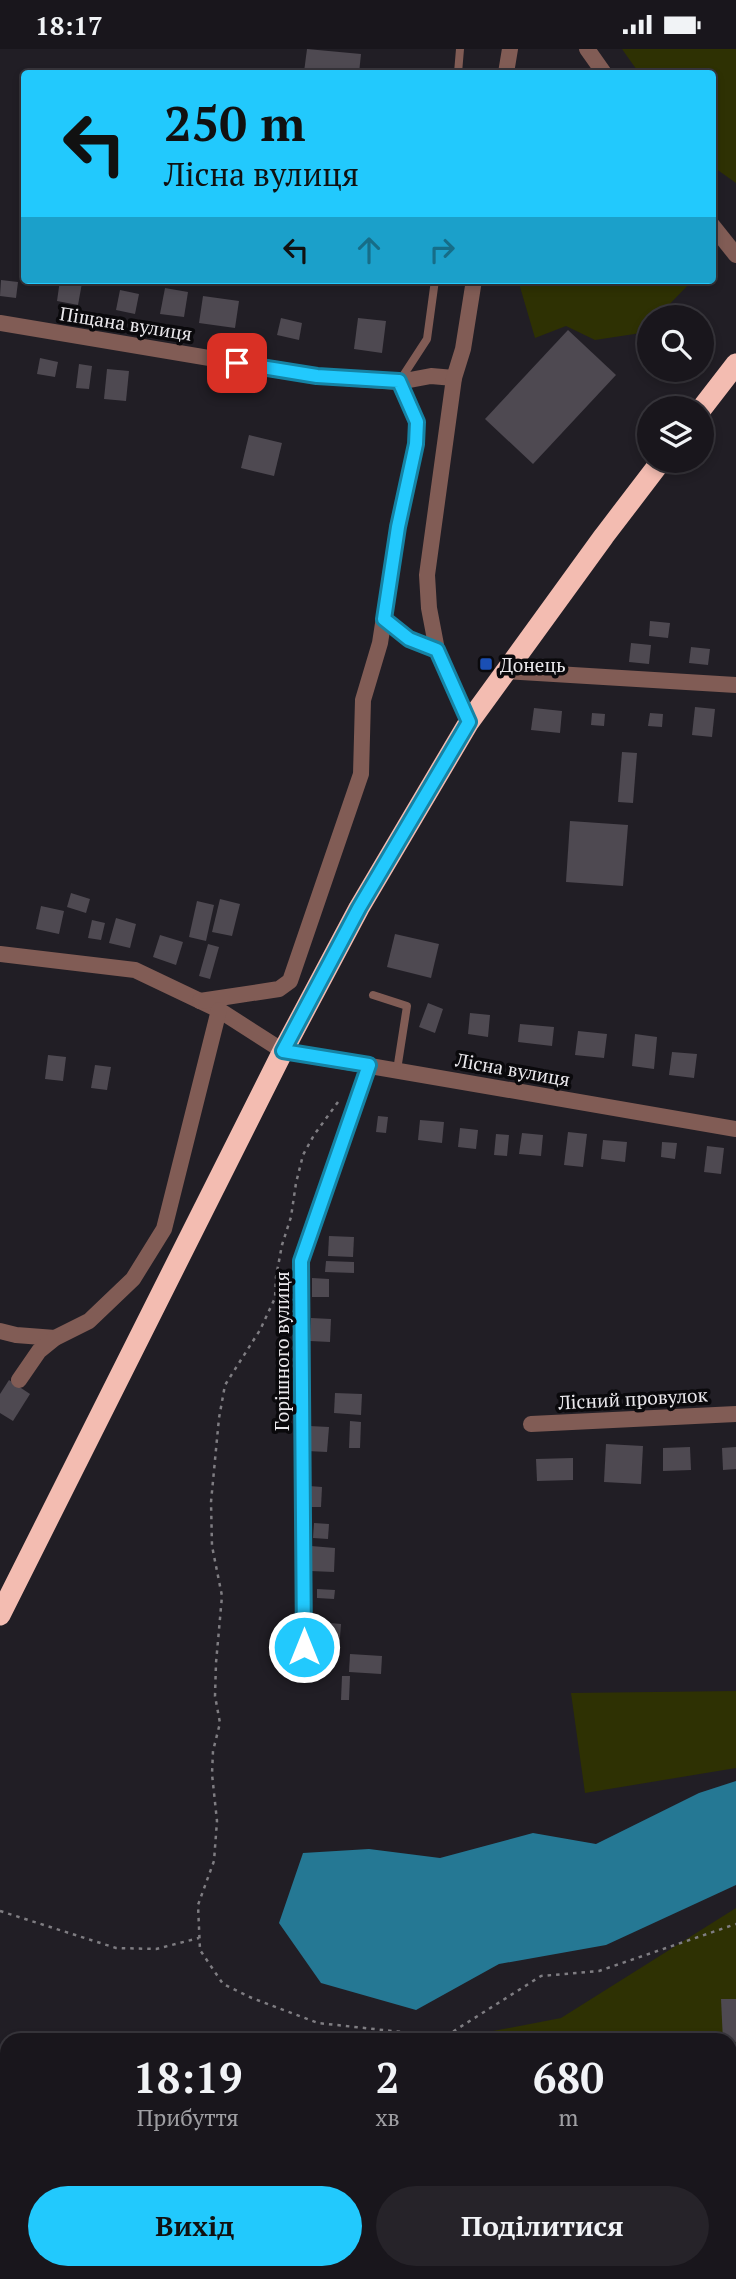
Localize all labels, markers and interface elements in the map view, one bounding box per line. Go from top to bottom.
text: 18:17 [35,8,103,42]
text: 250 m [164,90,306,155]
icon: left [49,98,140,189]
text: Лісна вулиця [164,153,359,195]
icon: left [277,231,315,269]
icon: ahead [350,231,388,269]
icon: right [423,231,461,269]
street label: Піщана вулиця [58,300,194,346]
map controls [637,305,714,473]
button: search [637,305,714,382]
pin [207,333,267,393]
icon: arrive [218,344,256,382]
button: layers [637,396,714,473]
place label: Донець [500,652,566,677]
marker: Донець [478,656,494,672]
street label: Лісна вулиця [453,1046,572,1091]
street label: Горішного вулиця [269,1271,294,1431]
street label: Лісний провулок [557,1382,709,1414]
position arrow [267,1610,341,1684]
text: 18:19 [133,2049,242,2105]
text: 2 [376,2049,399,2105]
text: 680 [533,2049,604,2105]
text: Прибуття [137,2102,239,2133]
text: хв [376,2102,400,2133]
text: m [558,2102,578,2133]
button: Вихід [28,2186,362,2266]
button: Поділитися [376,2186,709,2266]

